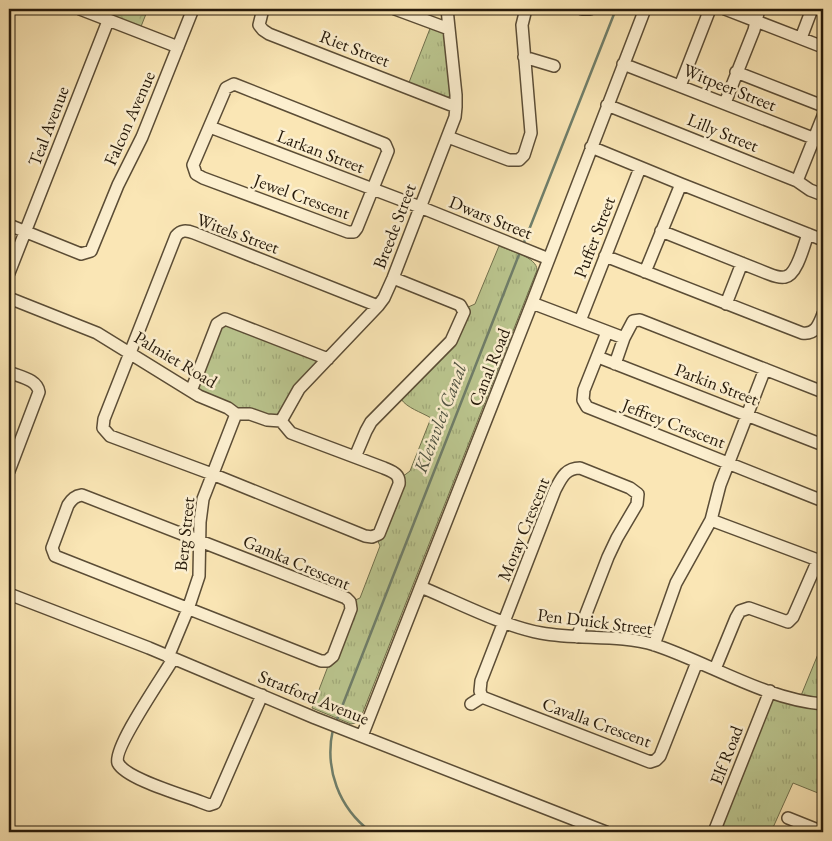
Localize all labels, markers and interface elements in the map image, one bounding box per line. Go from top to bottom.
street label: Riet Street [317,24,394,72]
street label: Witpeer Street [680,58,780,116]
street label: Falcon Avenue [98,67,160,169]
street label: Teal Avenue [22,83,74,169]
street label: Lilly Street [684,107,762,157]
street label: Larkan Street [274,124,368,178]
street label: Jewel Crescent [249,167,354,224]
street label: Breede Street [367,180,421,272]
street label: Dwars Street [446,190,536,244]
street label: Puffer Street [568,193,620,281]
street label: Witels Street [193,207,283,259]
street label: Canal Road [463,324,515,409]
street label: Palmiet Road [130,325,222,393]
street label: Parkin Street [672,358,762,411]
water label: Kleinvlei Canal [407,359,472,477]
street label: Jeffrey Crescent [617,392,729,453]
street label: Moray Crescent [492,473,554,584]
street label: Berg Street [169,495,199,572]
street label: Gamka Crescent [240,529,354,595]
street label: Pen Duick Street [536,603,654,639]
street label: Stratford Avenue [255,664,373,730]
street label: Cavalla Crescent [539,692,655,753]
street label: Elf Road [704,721,748,788]

